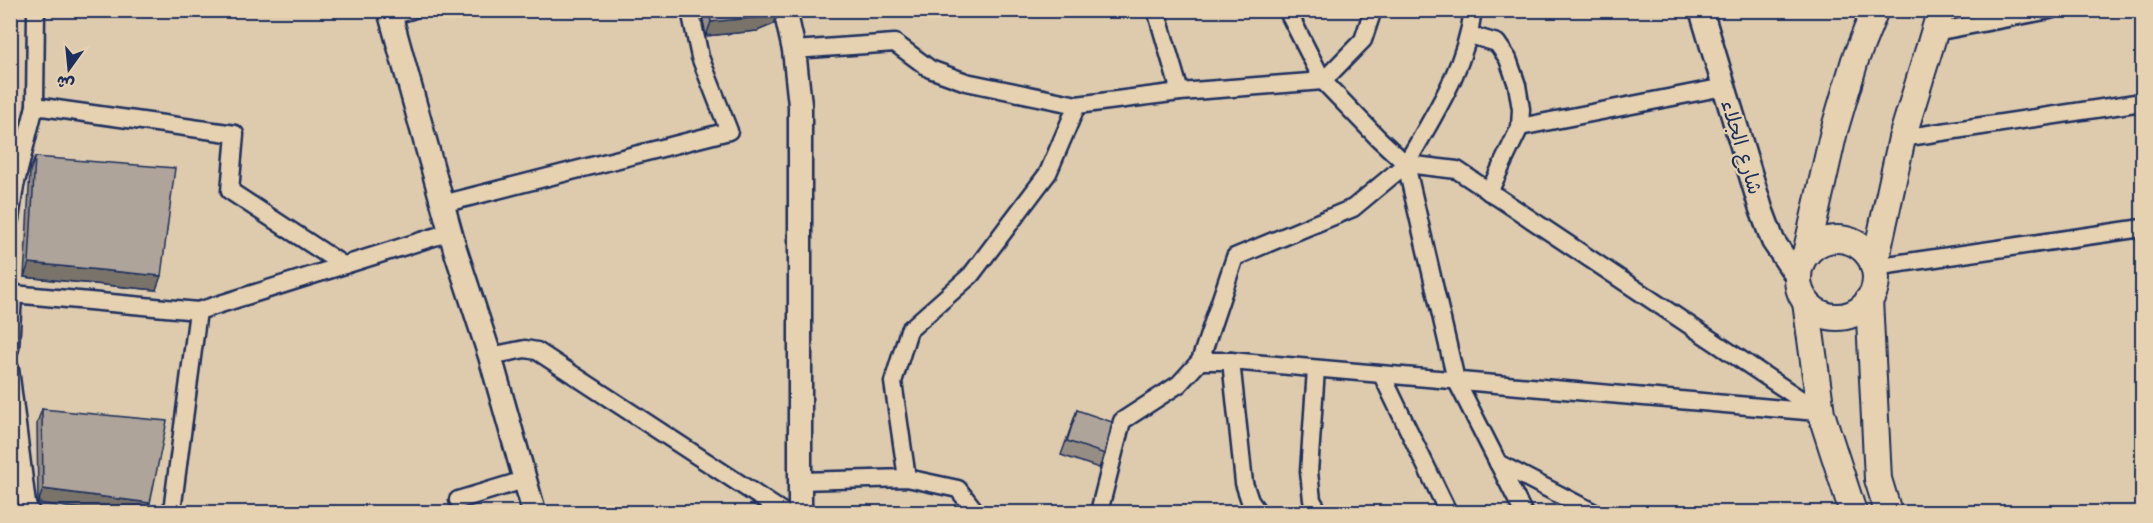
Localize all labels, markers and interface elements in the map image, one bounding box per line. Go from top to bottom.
north arrow [39,39,99,99]
text: ش [54,70,77,95]
street label: شارع الجلاء [1713,96,1769,198]

